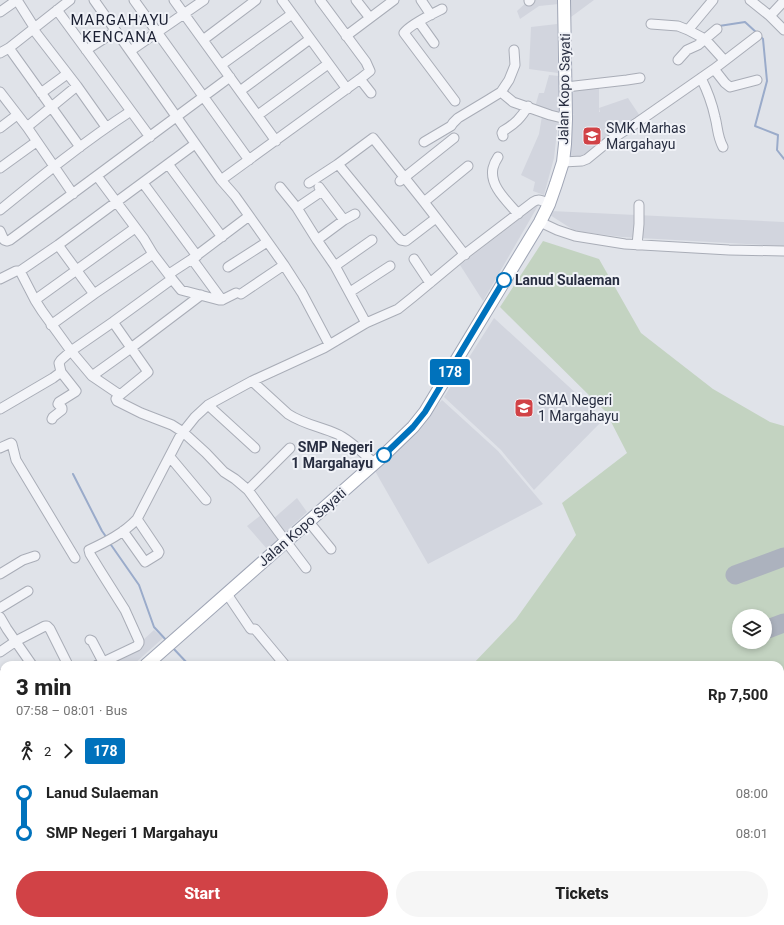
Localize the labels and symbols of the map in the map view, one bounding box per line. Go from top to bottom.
district label: MARGAHAYU KENCANA [70,11,170,46]
street label: Jalan Kopo Sayati [555,33,573,145]
place label: SMK Marhas Margahayu [606,120,686,152]
school or university icon: SMK Marhas Margahayu [581,125,603,147]
marker: Lanud Sulaeman [496,272,512,288]
place label: Lanud Sulaeman [515,272,620,288]
line badge: 178 [427,359,473,385]
place label: SMA Negeri 1 Margahayu [538,392,619,424]
school or university icon: SMA Negeri 1 Margahayu [513,397,535,419]
place label: SMP Negeri 1 Margahayu [291,439,373,471]
marker: SMP Negeri 1 Margahayu [376,447,392,463]
street label: Jalan Kopo Sayati [255,484,349,570]

